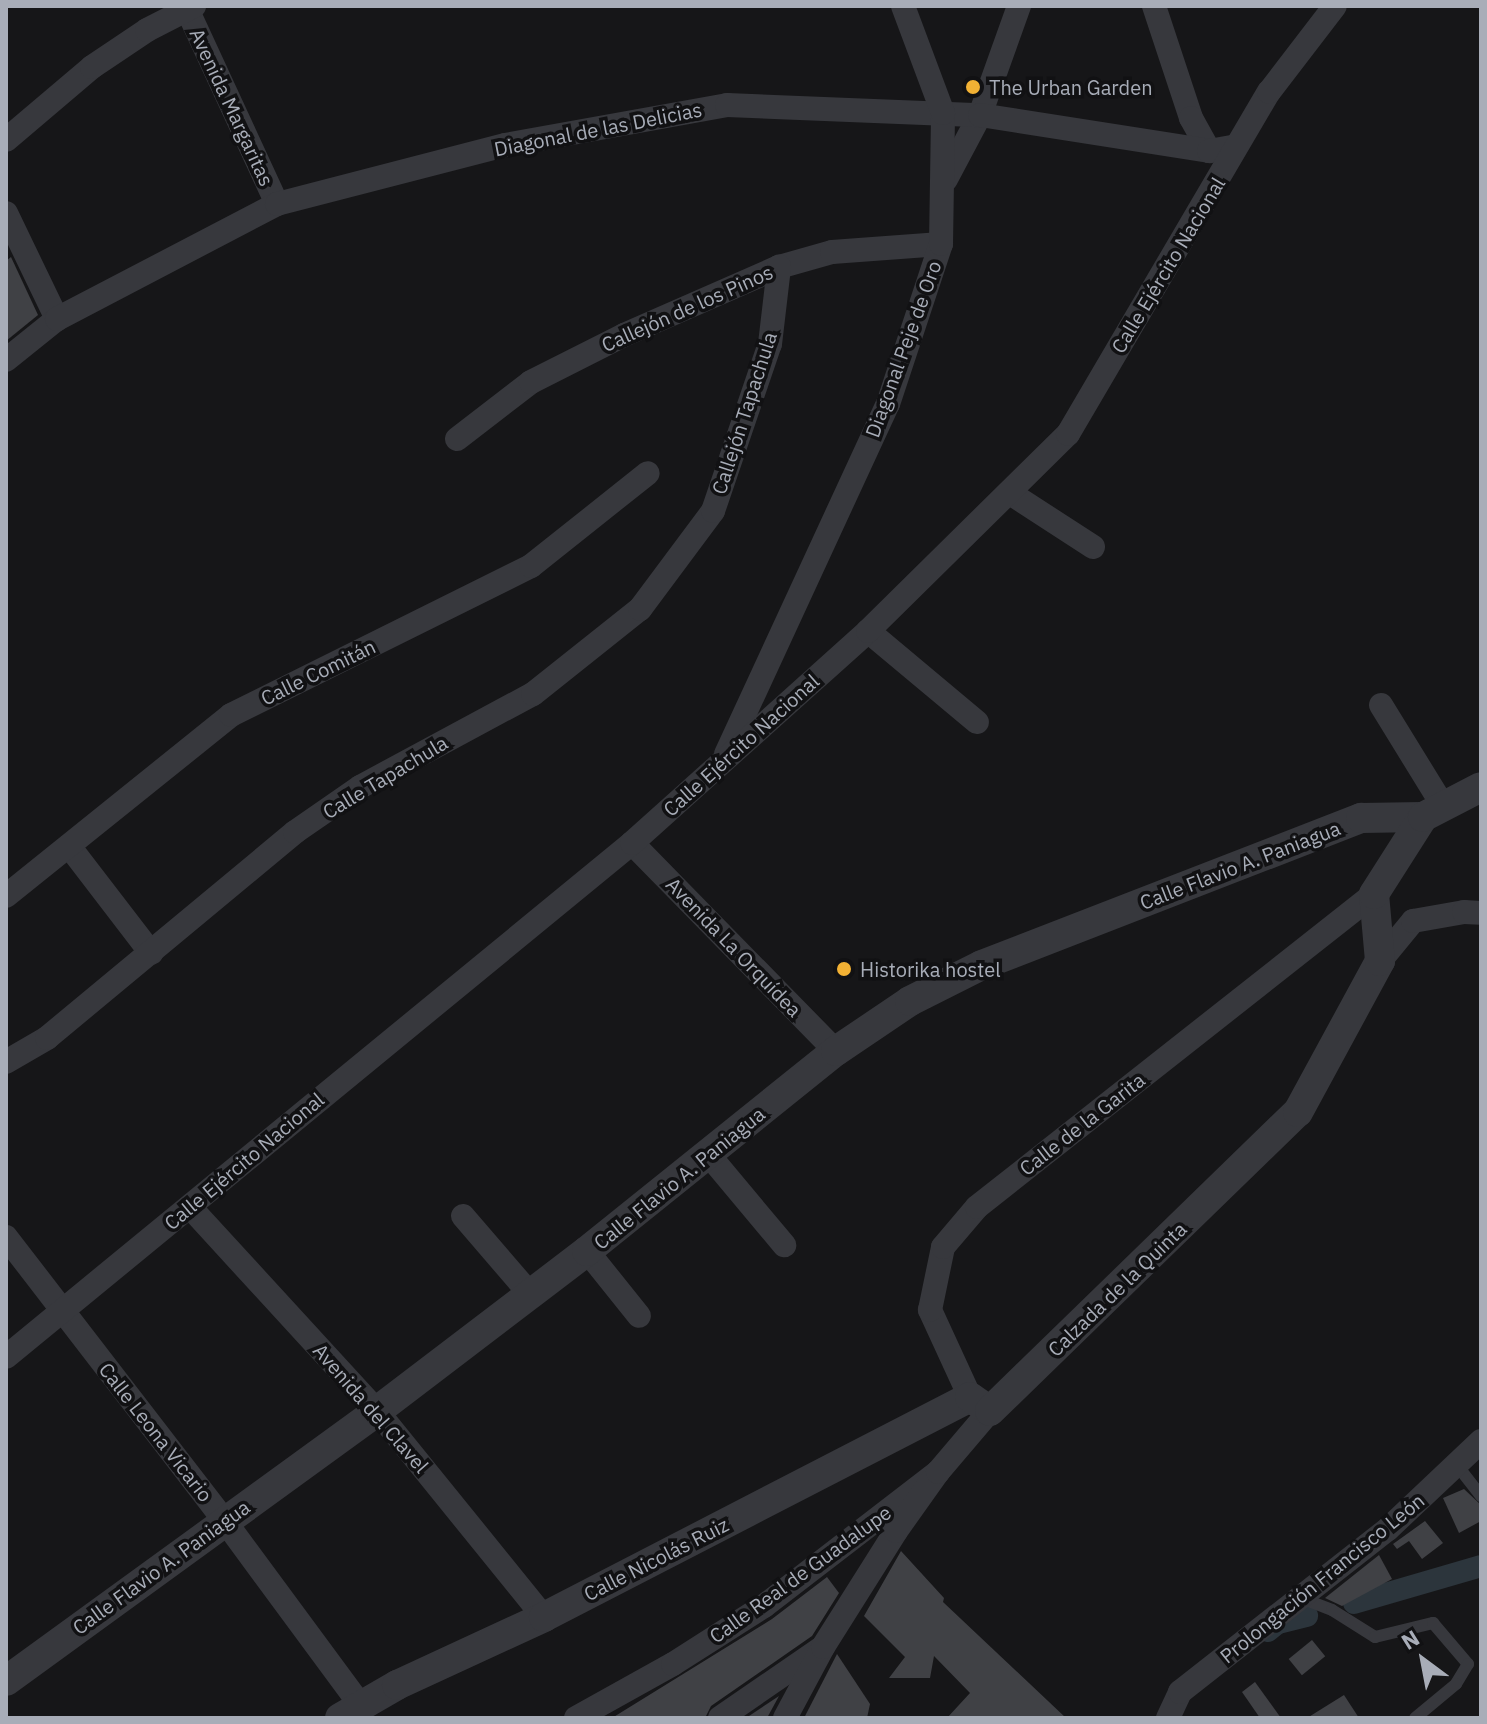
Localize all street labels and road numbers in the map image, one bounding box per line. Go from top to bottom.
street label: Avenida Margaritas [185,24,279,190]
street label: Diagonal de las Delicias [492,97,704,161]
street label: Calle Ejército Nacional [1106,173,1230,357]
street label: Diagonal Peje de Oro [860,257,946,441]
street label: Callejón de los Pinos [598,259,776,357]
street label: Callejón Tapachula [706,329,782,497]
street label: Calle Comitán [257,634,379,710]
street label: Calle Ejército Nacional [658,669,824,821]
street label: Calle Tapachula [318,730,452,824]
street label: Calle Flavio A. Paniagua [1136,816,1344,914]
street label: Avenida La Orquídea [661,872,807,1022]
street label: Calle de la Garita [1015,1068,1149,1180]
street label: Calle Ejército Nacional [159,1087,329,1235]
street label: Calle Flavio A. Paniagua [589,1102,769,1254]
street label: Calzada de la Quinta [1043,1217,1191,1361]
street label: Avenida del Clavel [308,1338,434,1478]
street label: Calle Leona Vicario [94,1358,218,1506]
street label: Prolongación Francisco León [1215,1488,1429,1668]
street label: Calle Flavio A. Paniagua [68,1495,254,1639]
street label: Calle Real de Guadalupe [704,1500,896,1648]
street label: Calle Nicolás Ruiz [580,1512,732,1606]

